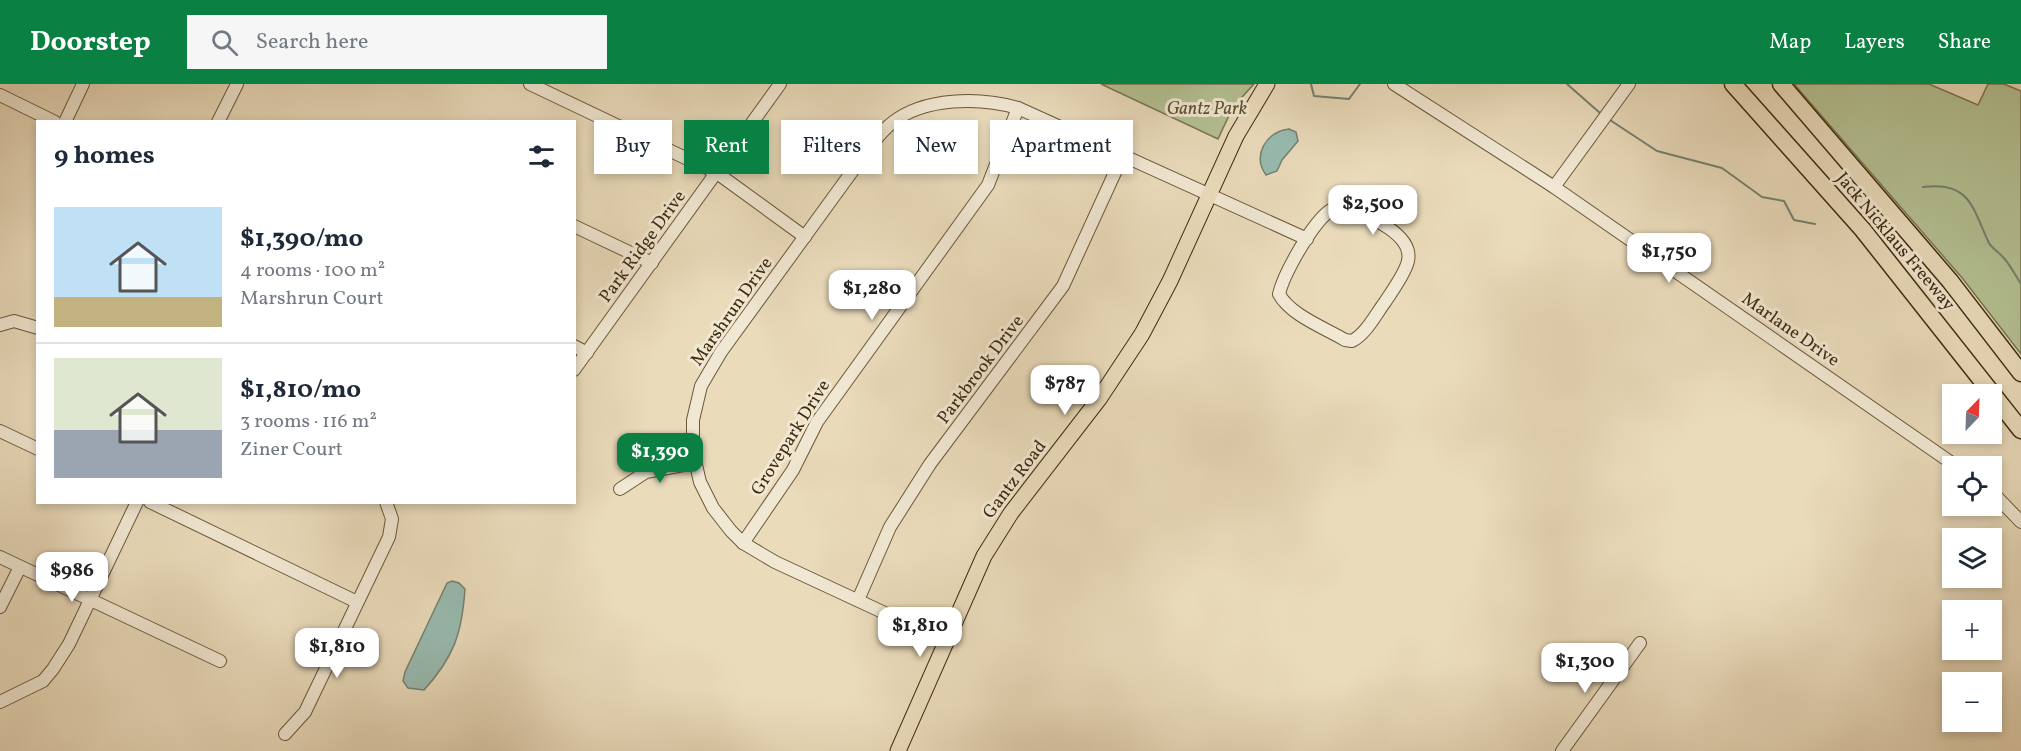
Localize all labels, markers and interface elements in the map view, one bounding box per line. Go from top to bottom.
search box [187,15,607,69]
text: Doorstep [30,23,151,62]
icon: search [208,26,241,59]
text: Search here [256,27,369,58]
text: Map [1769,28,1811,57]
text: Layers [1844,28,1905,57]
text: Share [1938,28,1991,57]
park label: Gantz Park [1167,97,1247,122]
chip: Buy [594,120,672,174]
chip: Rent [684,120,769,174]
chip: Filters [781,120,882,174]
chip: New [894,120,978,174]
chip: Apartment [990,120,1133,174]
text: 9 homes [54,138,155,174]
icon: filters [525,140,558,173]
street label: Jack Nicklaus Freeway [1829,167,1961,317]
pin: $2,500 [1324,185,1422,236]
street label: Park Ridge Drive [594,186,693,308]
text: $2,500 [1342,190,1404,218]
text: $1,390/mo [240,221,363,257]
icon: home [102,231,174,303]
pin: $1,750 [1620,233,1718,284]
text: $1,750 [1641,238,1697,266]
street label: Marshrun Drive [685,252,779,371]
text: 4 rooms · 100 m² [240,257,385,285]
pin: $1,280 [823,270,921,321]
text: $1,280 [843,275,901,303]
text: Marshrun Court [240,285,383,313]
street label: Marlane Drive [1736,287,1844,373]
street label: Parkbrook Drive [932,310,1030,430]
pin: $787 [1029,365,1101,416]
text: $787 [1045,370,1085,398]
text: $1,810/mo [240,372,361,408]
street label: Grovepark Drive [746,375,837,500]
icon: home [102,382,174,454]
north arrow [1942,384,2002,444]
map controls [1942,384,2002,732]
text: 3 rooms · 116 m² [240,408,377,436]
pin: $1,390 [611,433,709,484]
street label: Gantz Road [977,435,1053,524]
text: Ziner Court [240,436,343,464]
text: $1,390 [631,438,689,466]
button: locate [1942,456,2002,516]
button: layers [1942,528,2002,588]
pin: $986 [36,552,108,603]
text: $986 [50,557,94,585]
button: + [1942,600,2002,660]
pin: $1,810 [871,607,969,658]
text: $1,810 [892,612,948,640]
pin: $1,810 [288,628,386,679]
text: $1,810 [309,633,365,661]
pin: $1,300 [1536,643,1634,694]
text: $1,300 [1555,648,1615,676]
button: − [1942,672,2002,732]

